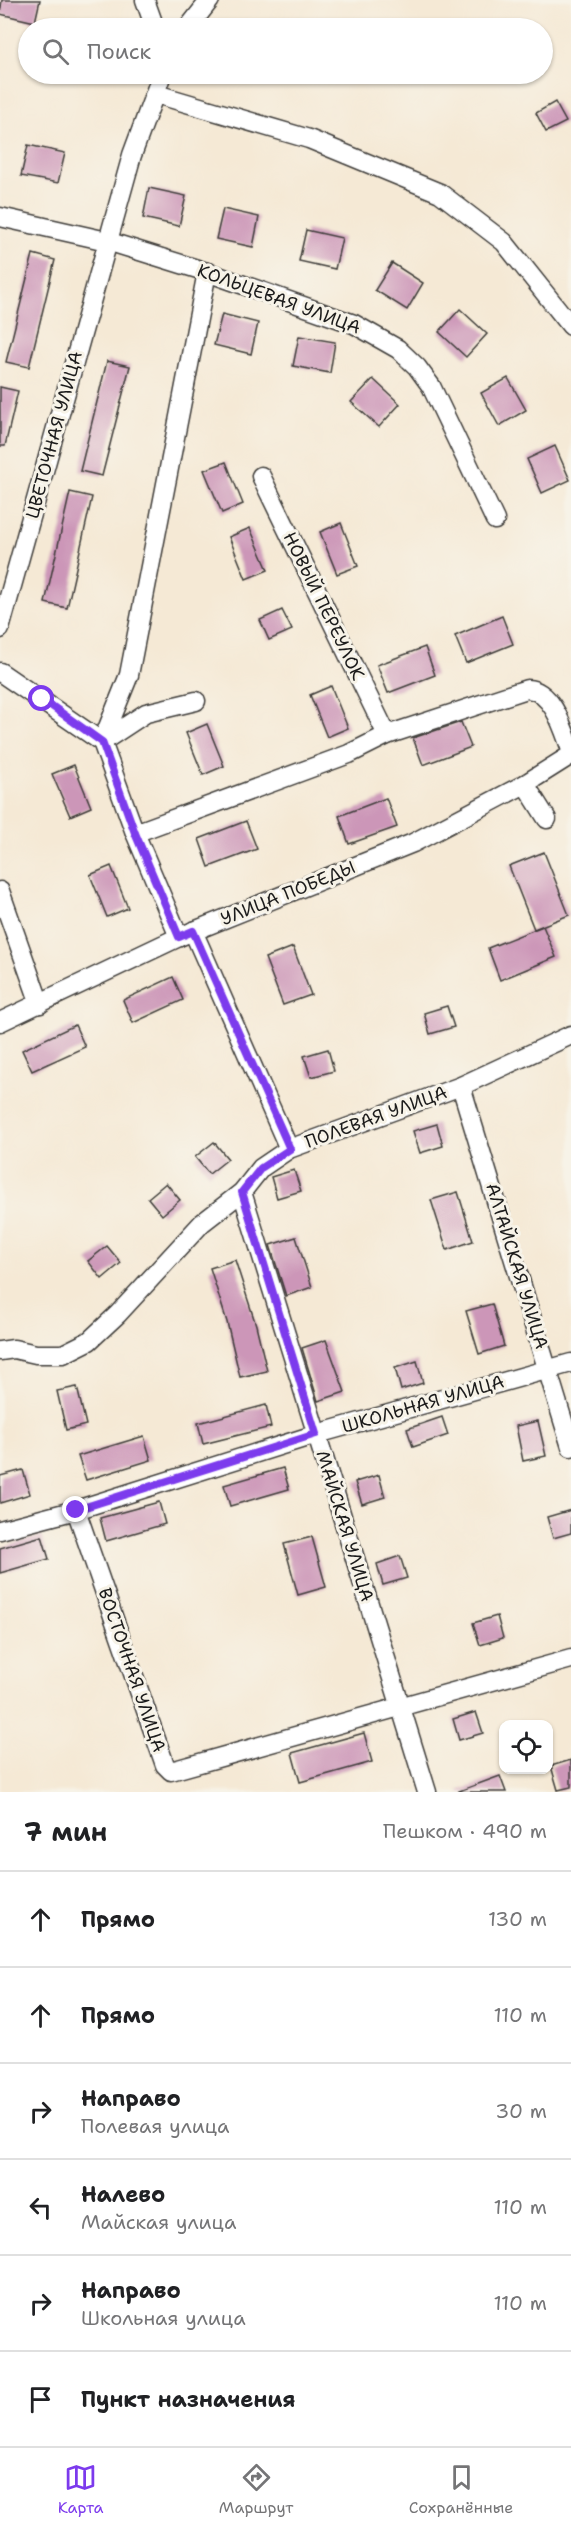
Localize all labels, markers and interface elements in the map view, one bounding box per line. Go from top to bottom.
search box [18,18,553,84]
icon: search [39,35,72,68]
text: Поиск [87,37,151,66]
street label: КОЛЬЦЕВАЯ УЛИЦА [194,258,364,340]
street label: ЦВЕТОЧНАЯ УЛИЦА [20,349,88,521]
street label: НОВЫЙ ПЕРЕУЛОК [278,528,371,684]
route start [28,685,54,711]
street label: УЛИЦА ПОБЕДЫ [217,855,359,931]
street label: ПОЛЕВАЯ УЛИЦА [302,1080,450,1154]
street label: АЛТАЙСКАЯ УЛИЦА [480,1180,554,1352]
street label: ШКОЛЬНАЯ УЛИЦА [339,1369,507,1439]
street label: МАЙСКАЯ УЛИЦА [311,1448,379,1604]
route end [62,1496,88,1522]
street label: ВОСТОЧНАЯ УЛИЦА [93,1585,171,1755]
map controls [499,1720,553,1774]
button: locate [499,1720,553,1774]
text: 7 мин [24,1814,107,1849]
text: Пешком · 490 m [383,1818,547,1844]
icon: ahead [24,1903,57,1936]
text: Прямо [81,1905,155,1934]
text: 130 m [488,1906,547,1932]
icon: ahead [24,1999,57,2032]
text: Прямо [81,2001,155,2030]
text: 110 m [493,2002,547,2028]
text: Направо [81,2084,181,2113]
icon: right [24,2095,57,2128]
text: 30 m [495,2098,547,2124]
text: Полевая улица [81,2113,230,2139]
text: Налево [81,2180,165,2209]
icon: left [24,2191,57,2224]
text: 110 m [493,2194,547,2220]
text: Майская улица [81,2209,236,2235]
text: Направо [81,2276,181,2305]
icon: right [24,2287,57,2320]
text: 110 m [493,2290,547,2316]
text: Школьная улица [81,2305,246,2331]
icon: arrive [24,2383,57,2416]
text: Пункт назначения [81,2385,295,2414]
tab: Карта [58,2461,103,2518]
tab: Маршрут [219,2461,293,2518]
tab: Сохранённые [409,2461,513,2518]

